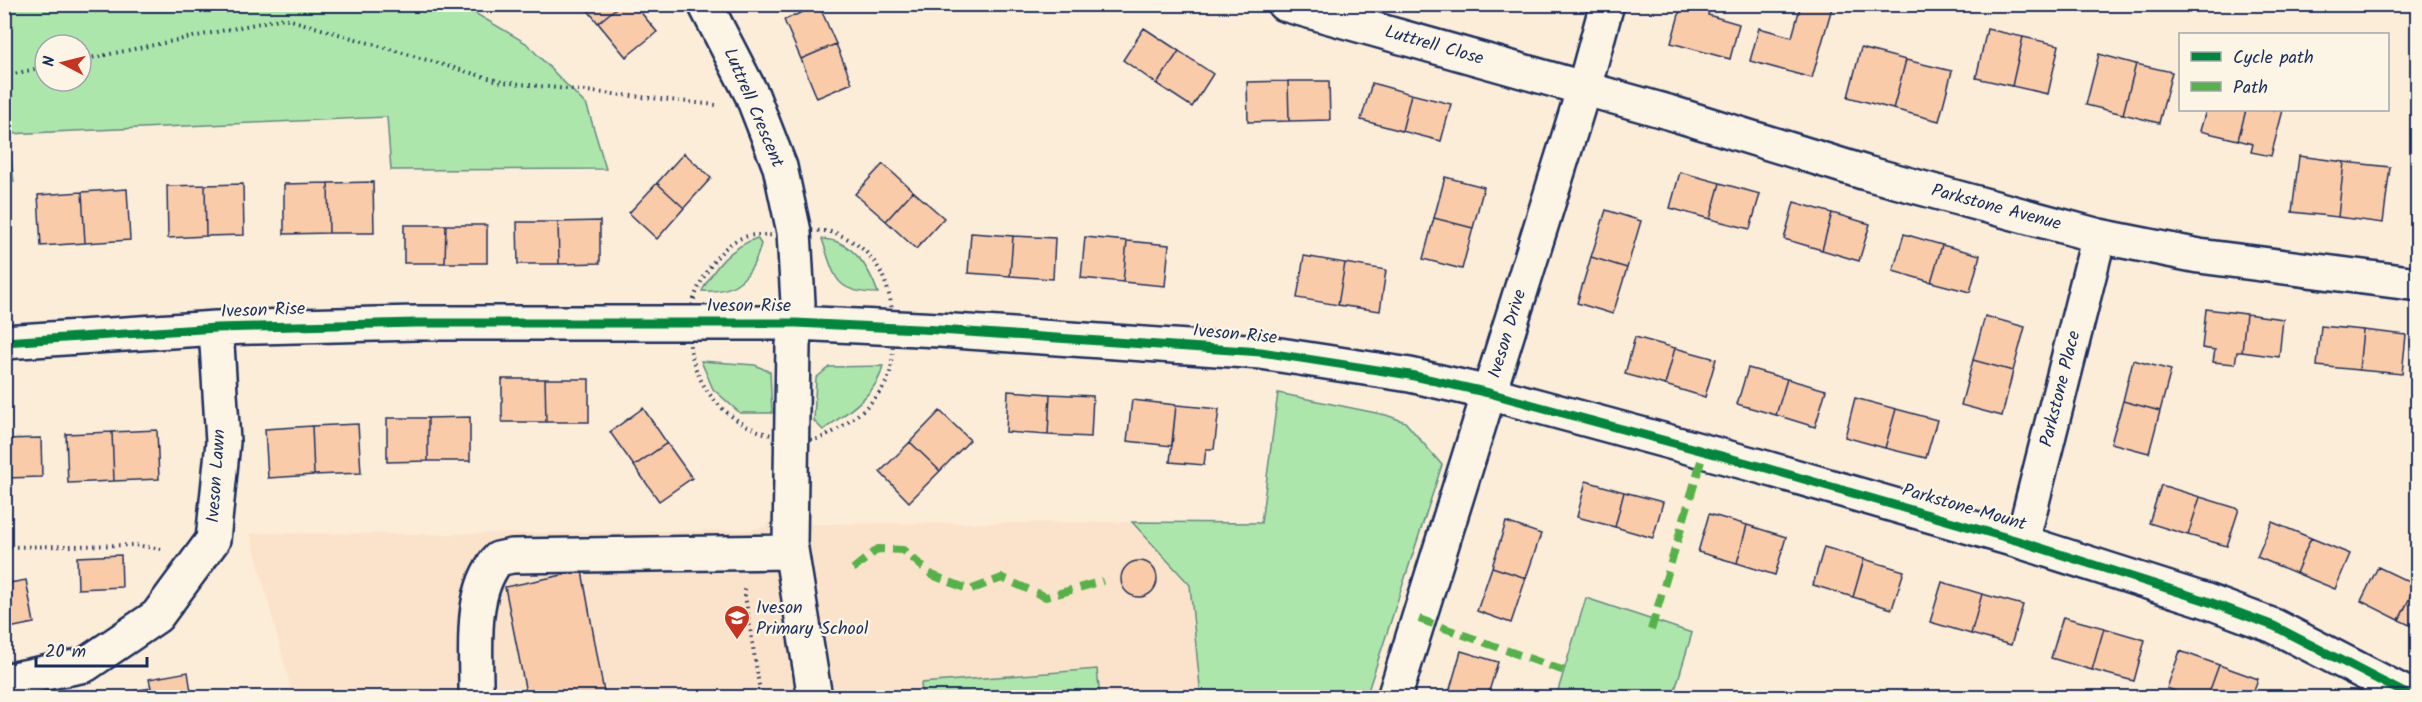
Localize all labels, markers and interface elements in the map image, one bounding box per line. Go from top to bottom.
street label: Luttrell Close [1381,18,1487,74]
north arrow [33,33,93,93]
legend [2179,33,2389,111]
street label: Luttrell Crescent [715,44,792,173]
text: Cycle path [2233,44,2314,73]
text: N [37,55,63,68]
text: Path [2233,74,2268,103]
street label: Parkstone Avenue [1928,177,2064,239]
street label: Iveson Drive [1481,286,1535,382]
street label: Iveson Rise [707,292,791,321]
street label: Iveson Rise [220,295,306,327]
street label: Iveson Rise [1192,317,1278,353]
street label: Parkstone Place [2033,328,2089,450]
street label: Iveson Lawn [199,428,235,524]
street label: Parkstone Mount [1899,476,2030,540]
place label: Iveson Primary School [756,594,869,644]
school or university icon: Iveson Primary School [722,603,752,641]
scale bar [36,630,147,668]
text: 20 m [45,638,86,667]

